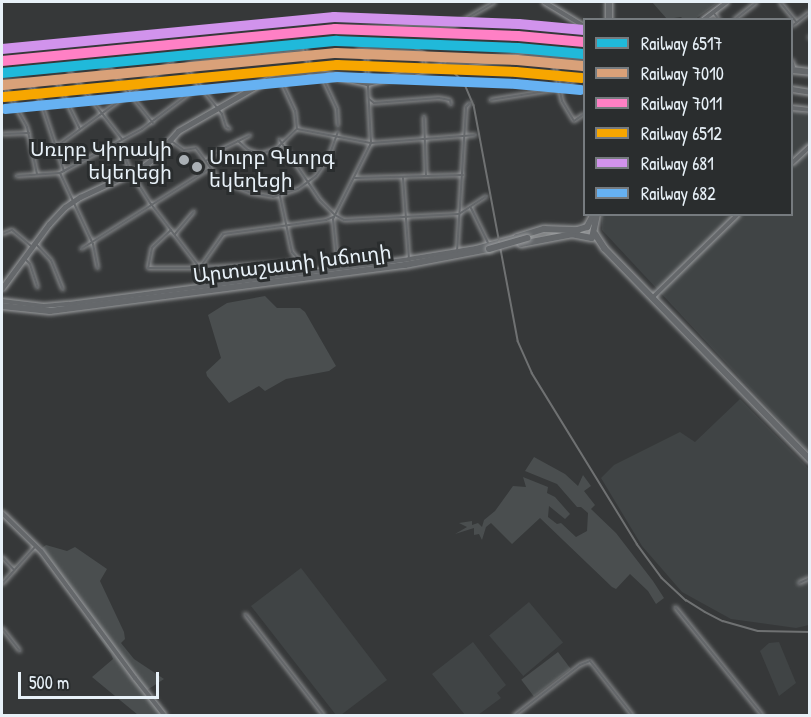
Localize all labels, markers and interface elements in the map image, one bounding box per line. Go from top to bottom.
legend [583,18,793,216]
text: Railway 6517 [641,31,722,56]
text: Railway 7010 [641,61,724,86]
text: Railway 7011 [641,91,722,116]
text: Railway 6512 [641,121,722,146]
place label: Սռւրբ Կիրակի եկեղեցի [30,136,172,183]
place label: Սուրբ Գևորգ եկեղեցի [209,144,334,191]
text: Railway 681 [641,151,714,176]
marker: Սռւրբ Կիրակի եկեղեցի [177,153,191,167]
marker: Սուրբ Գևորգ եկեղեցի [190,160,204,174]
text: Railway 682 [641,181,716,206]
street label: Արտաշատի խճուղի [191,239,393,287]
scale bar [21,660,162,698]
text: 500 m [29,670,69,695]

